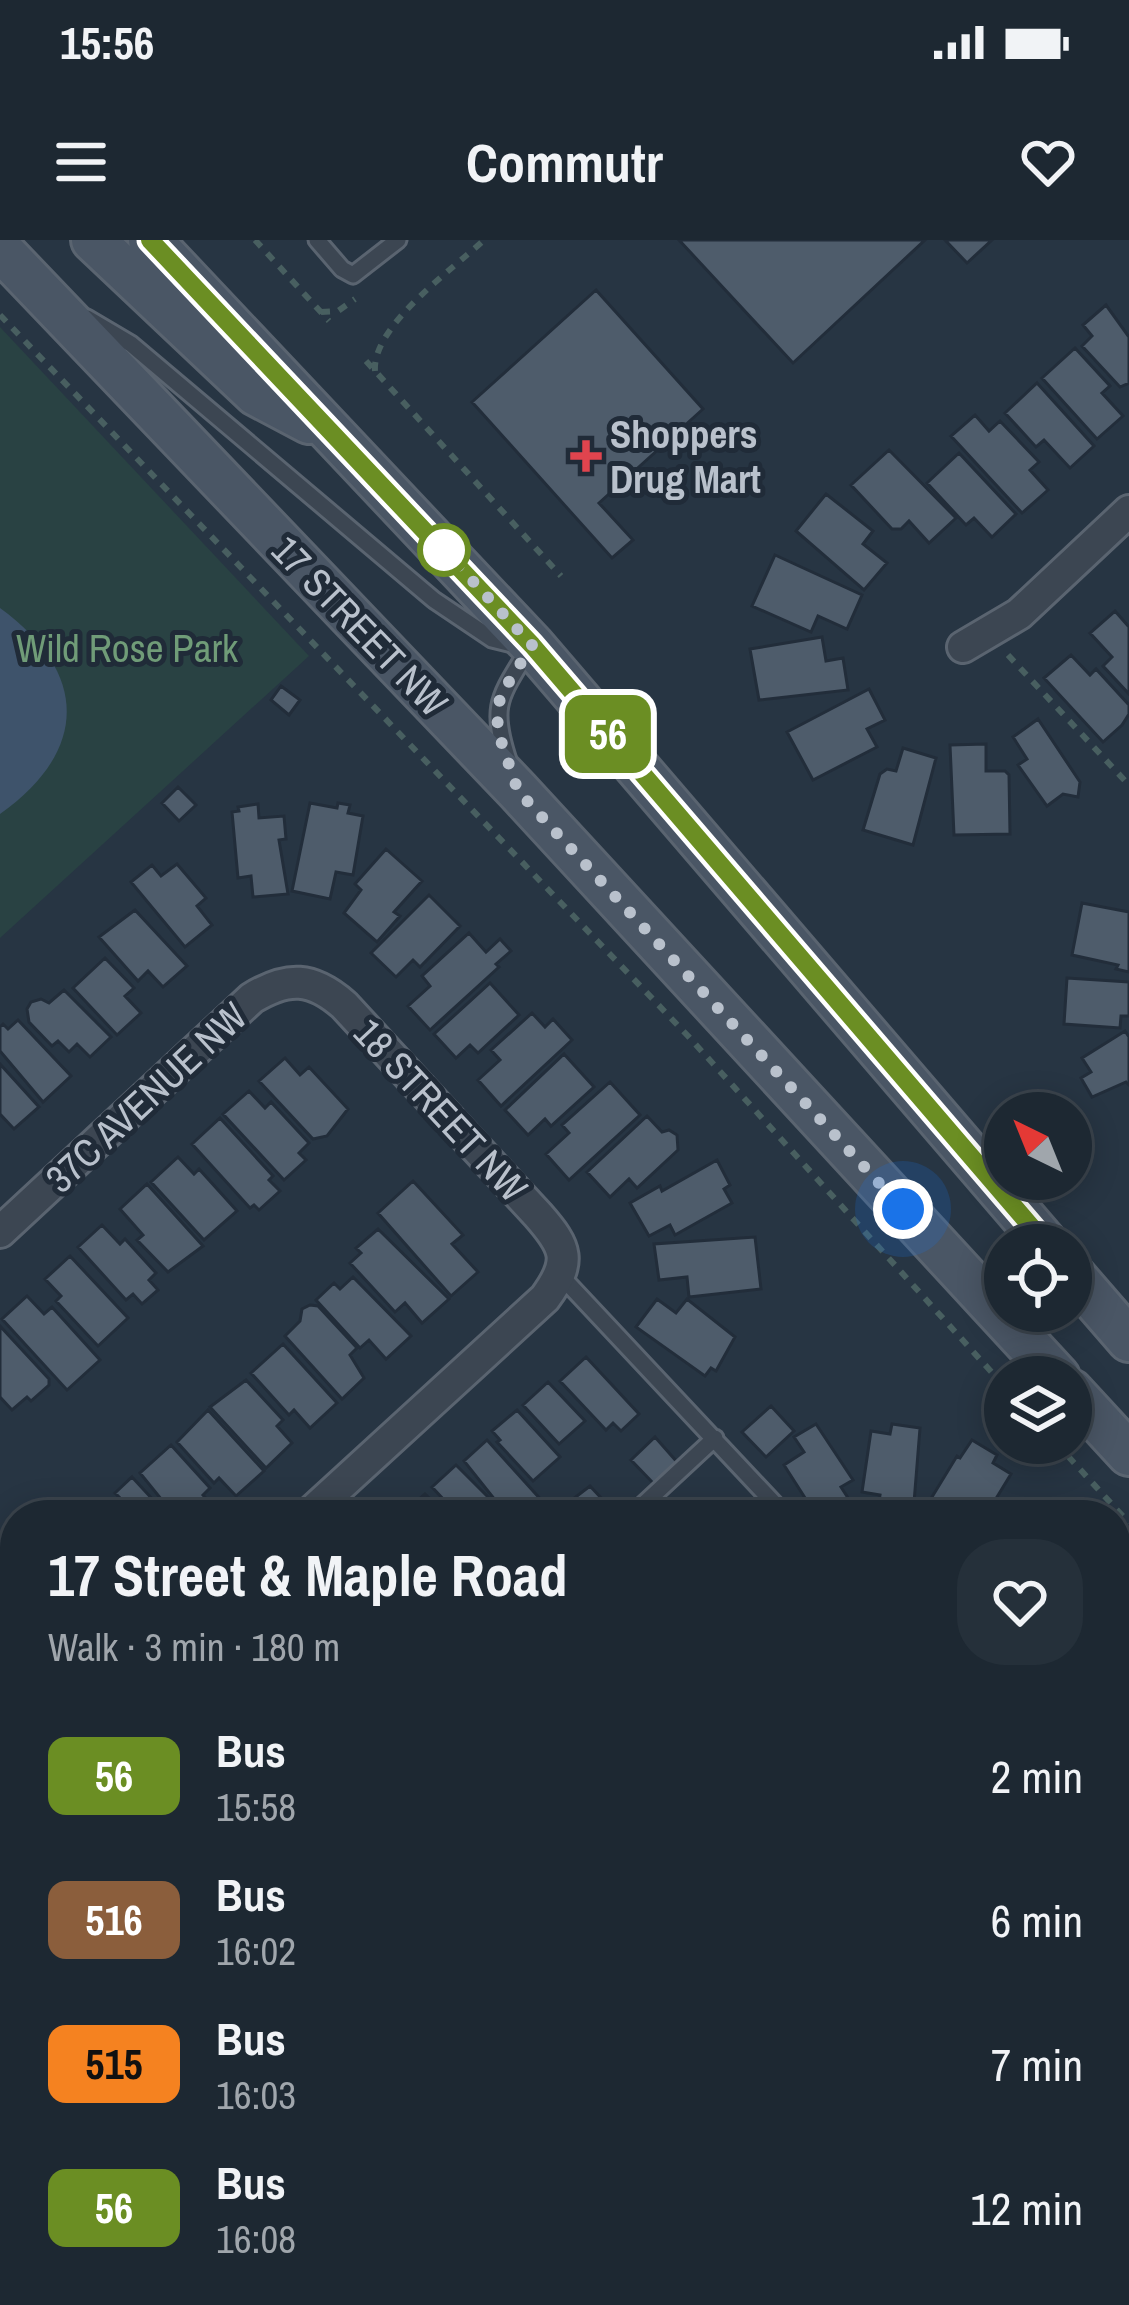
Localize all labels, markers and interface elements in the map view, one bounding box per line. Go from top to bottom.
text: 15:56 [60,12,154,73]
text: Commutr [466,126,663,199]
icon: menu [48,129,114,195]
icon: heart [1015,129,1081,195]
place label: Shoppers Drug Mart [610,408,761,505]
marker: Shoppers Drug Mart [573,443,599,469]
street label: 17 STREET NW [261,524,459,728]
unlabelled marker [419,525,469,575]
park label: Wild Rose Park [16,622,239,674]
line badge: 56 [554,695,662,773]
text: 56 [589,706,627,762]
street label: 37C AVENUE NW [34,990,258,1204]
street label: 18 STREET NW [343,1007,539,1213]
north arrow [984,1092,1092,1200]
map controls [984,1092,1092,1464]
your location [873,1179,933,1239]
button: locate [984,1224,1092,1332]
button: layers [984,1356,1092,1464]
text: 17 Street & Maple Road [48,1537,568,1614]
button: heart [957,1539,1083,1665]
text: Walk · 3 min · 180 m [48,1621,340,1673]
text: Bus [216,1720,286,1781]
text: 2 min [991,1746,1083,1807]
text: 56 [95,1748,133,1804]
text: 15:58 [216,1781,296,1833]
text: Bus [216,1864,286,1925]
text: 6 min [991,1890,1083,1951]
text: 516 [85,1892,143,1948]
text: 16:02 [216,1925,296,1977]
text: Bus [216,2008,286,2069]
text: 7 min [991,2034,1083,2095]
text: 515 [85,2036,143,2092]
text: 16:03 [216,2069,296,2121]
text: Bus [216,2152,286,2213]
text: 12 min [970,2178,1083,2239]
text: 56 [95,2180,133,2236]
text: 16:08 [216,2213,296,2265]

